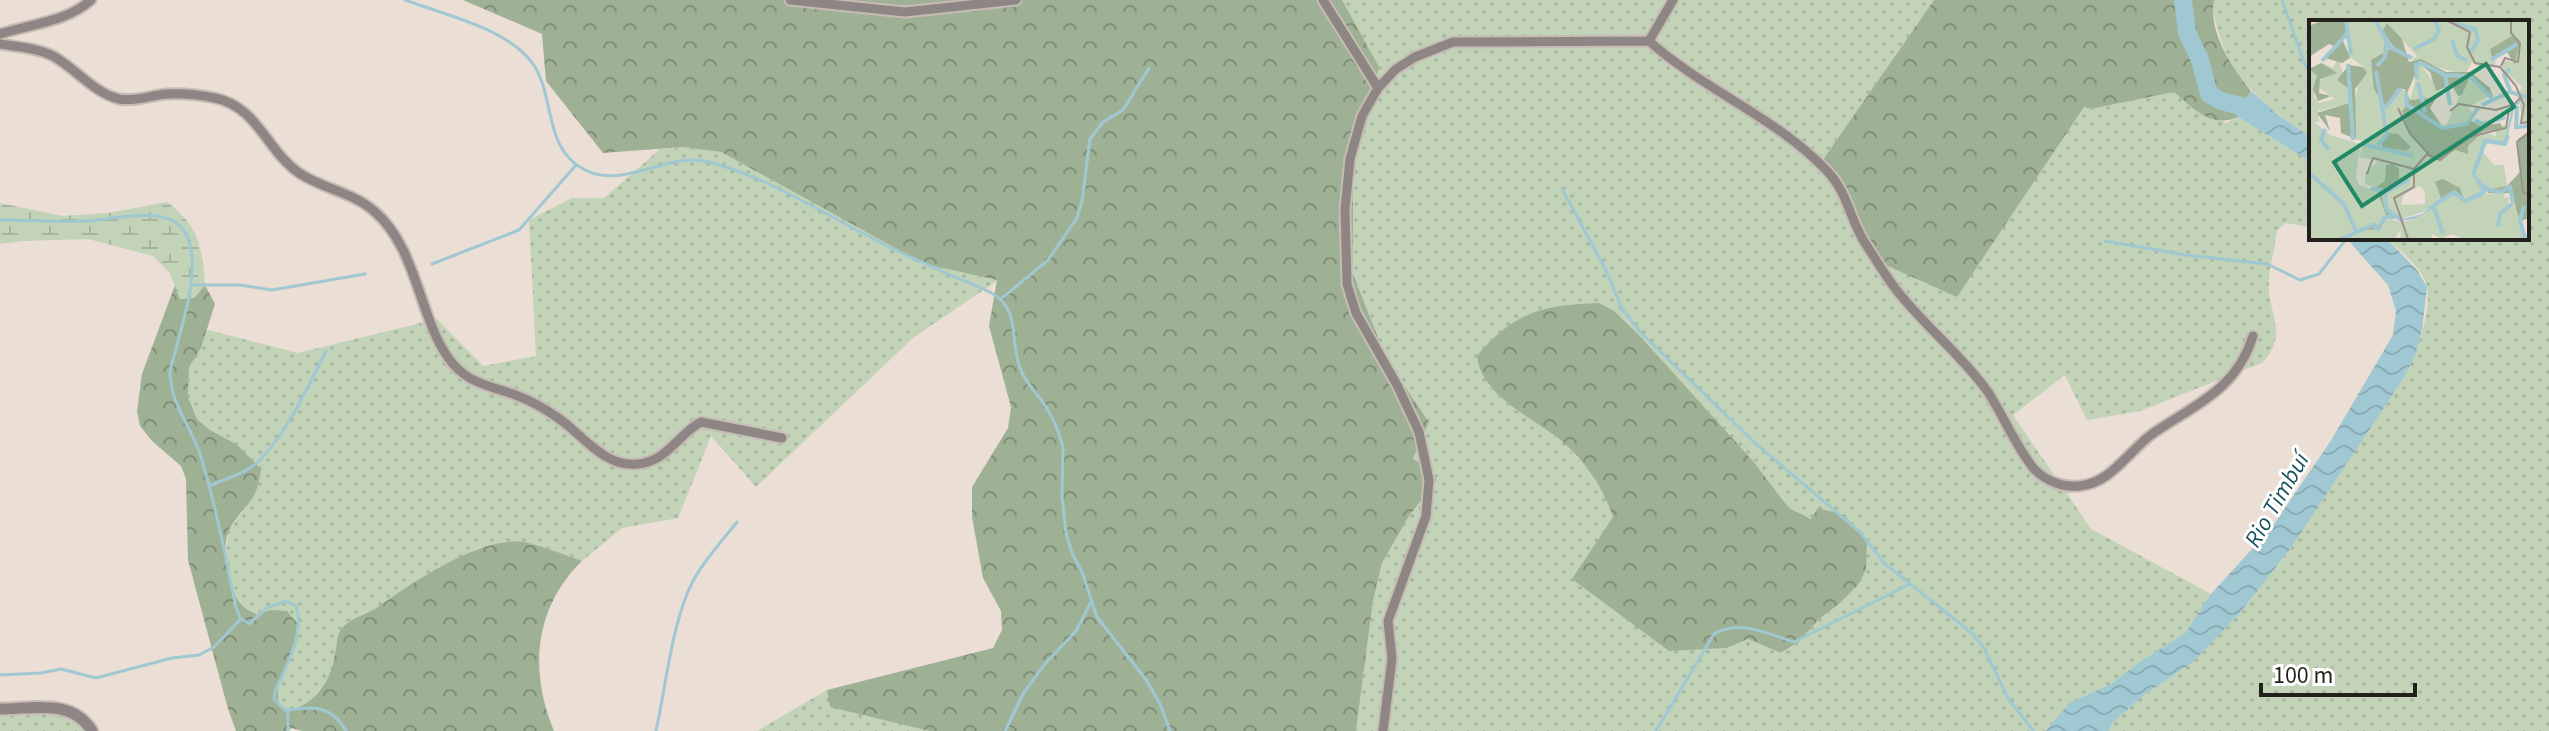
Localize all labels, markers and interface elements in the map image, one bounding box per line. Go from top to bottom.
inset map [2309,20,2529,240]
water label: Rio Timbuí [2236,443,2320,554]
scale bar [2261,647,2415,697]
text: 100 m [2273,658,2333,693]

